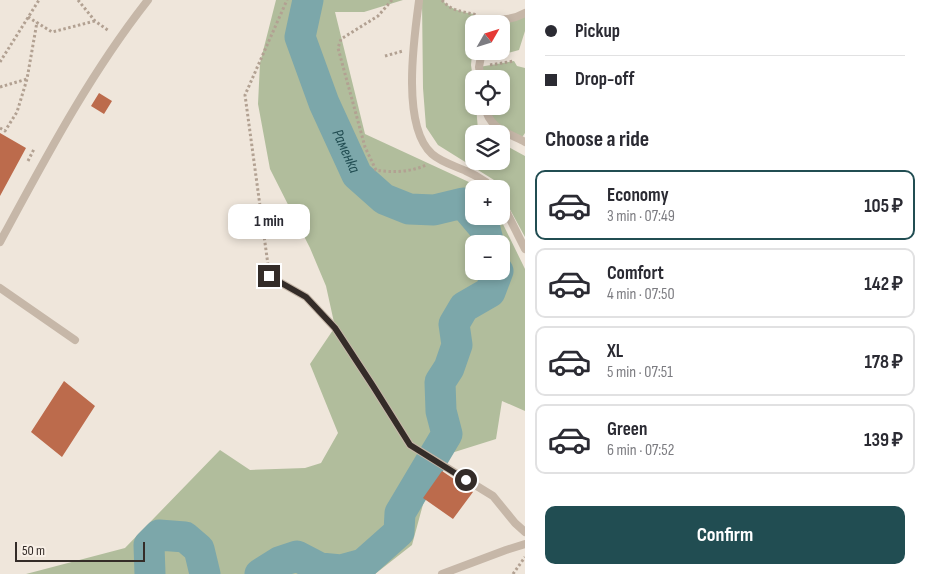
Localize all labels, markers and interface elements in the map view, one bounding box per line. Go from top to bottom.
north arrow [465,15,510,60]
map controls [465,15,510,280]
text: Pickup [575,20,620,43]
text: Drop-off [575,68,635,91]
button: locate [465,70,510,115]
button: layers [465,125,510,170]
water label: Раменка [328,126,364,176]
text: Choose a ride [545,126,649,153]
button: + [465,180,510,225]
icon: car [547,183,592,228]
text: Economy [607,184,669,207]
text: 105 ₽ [864,195,903,218]
callout: 1 min [228,204,310,238]
text: 3 min · 07:49 [607,207,675,226]
text: 1 min [254,212,284,231]
button: − [465,235,510,280]
icon: car [547,261,592,306]
text: Comfort [607,262,664,285]
route end [258,265,280,287]
text: 142 ₽ [864,273,903,296]
text: 4 min · 07:50 [607,285,675,304]
icon: car [547,339,592,384]
text: XL [607,340,623,363]
text: 178 ₽ [865,351,903,374]
text: 5 min · 07:51 [607,363,673,382]
icon: car [547,417,592,462]
text: Green [607,418,647,441]
text: 139 ₽ [864,429,903,452]
text: 6 min · 07:52 [607,441,674,460]
route start [455,469,477,491]
button: Confirm [545,506,905,564]
scale bar [15,539,145,562]
text: 50 m [22,542,45,559]

